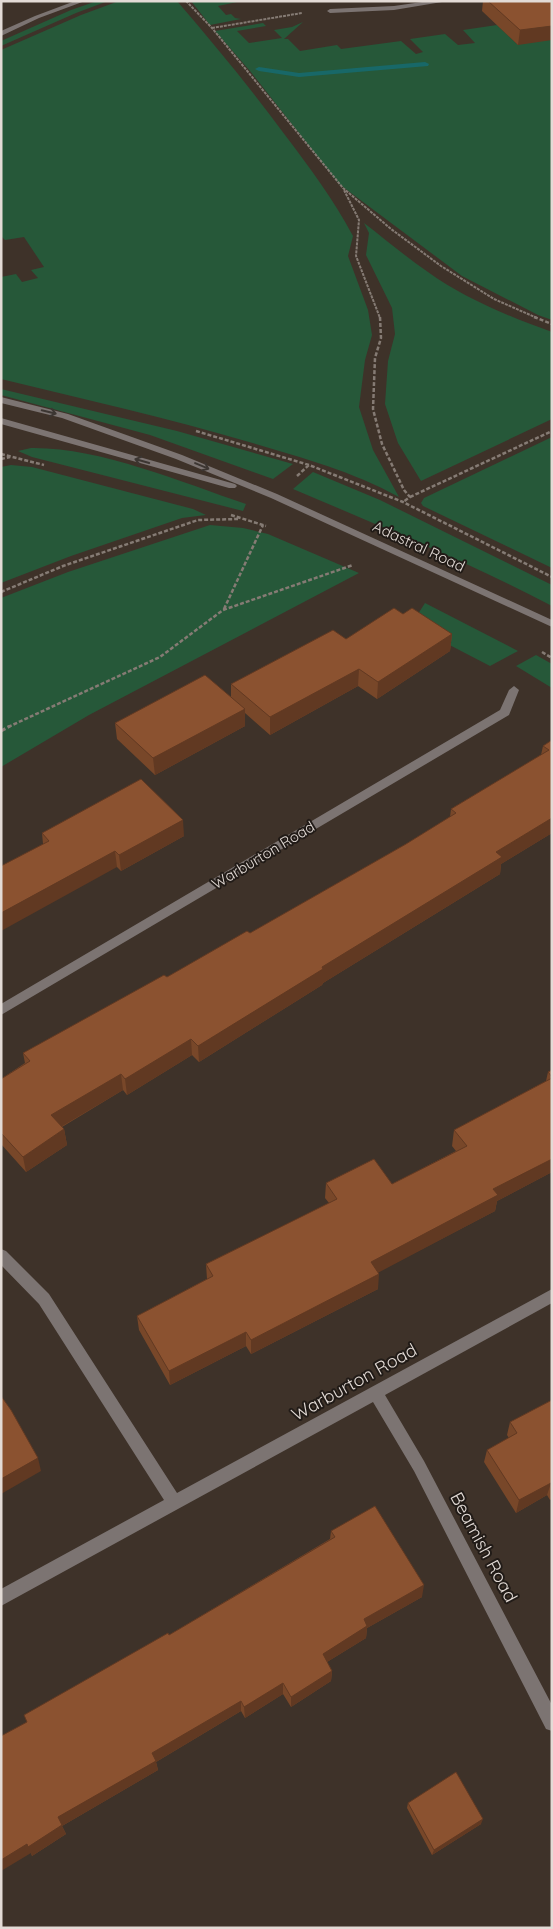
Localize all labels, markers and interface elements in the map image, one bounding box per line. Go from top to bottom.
one-way arrow [40,408,56,417]
one-way arrow [135,455,151,465]
one-way arrow [194,463,209,472]
street label: Adastral Road [370,516,468,576]
street label: Warburton Road [208,817,318,893]
street label: Warburton Road [287,1338,421,1426]
street label: Beamish Road [445,1488,523,1606]

